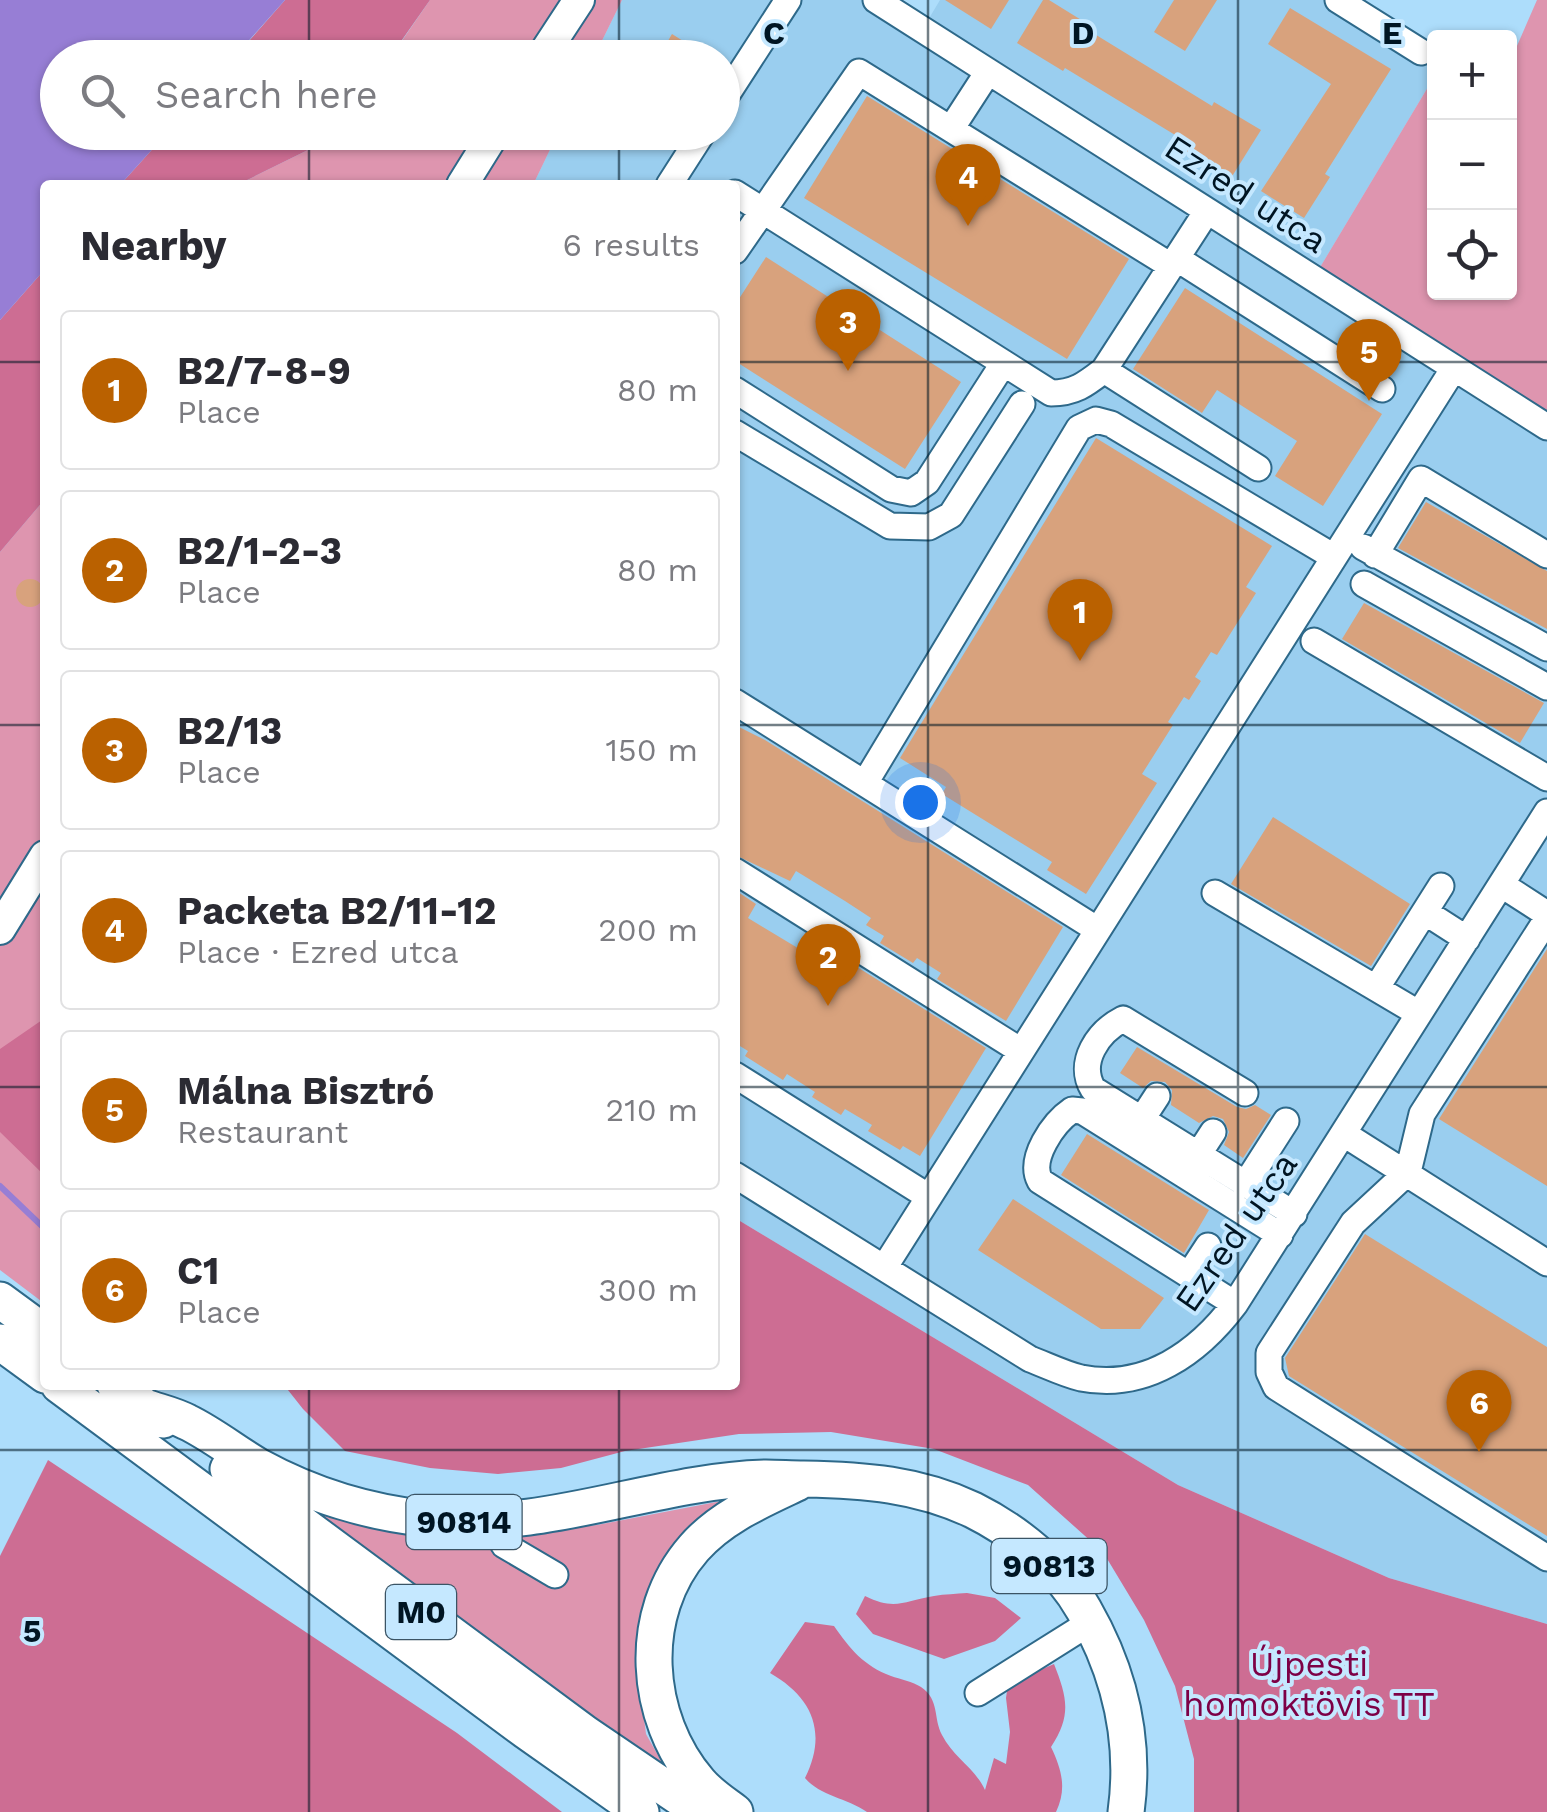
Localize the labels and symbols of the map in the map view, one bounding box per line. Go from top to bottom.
text: C [763,14,785,52]
text: D [1072,14,1094,52]
text: E [1382,14,1402,52]
street label: Ezred utca [1157,126,1335,262]
pin: 4 [936,144,1000,226]
pin: 3 [816,288,880,371]
pin: 5 [1336,318,1402,401]
pin: 1 [1048,578,1112,661]
your location [895,777,946,828]
pin: 2 [796,924,860,1006]
street label: Ezred utca [1166,1144,1306,1320]
pin: 6 [1446,1370,1512,1452]
road number: 90814 [406,1495,522,1549]
road number: 90813 [992,1539,1106,1593]
road number: M0 [386,1585,456,1639]
text: 5 [23,1612,41,1650]
park label: Újpesti homoktövis TT [1183,1643,1435,1725]

